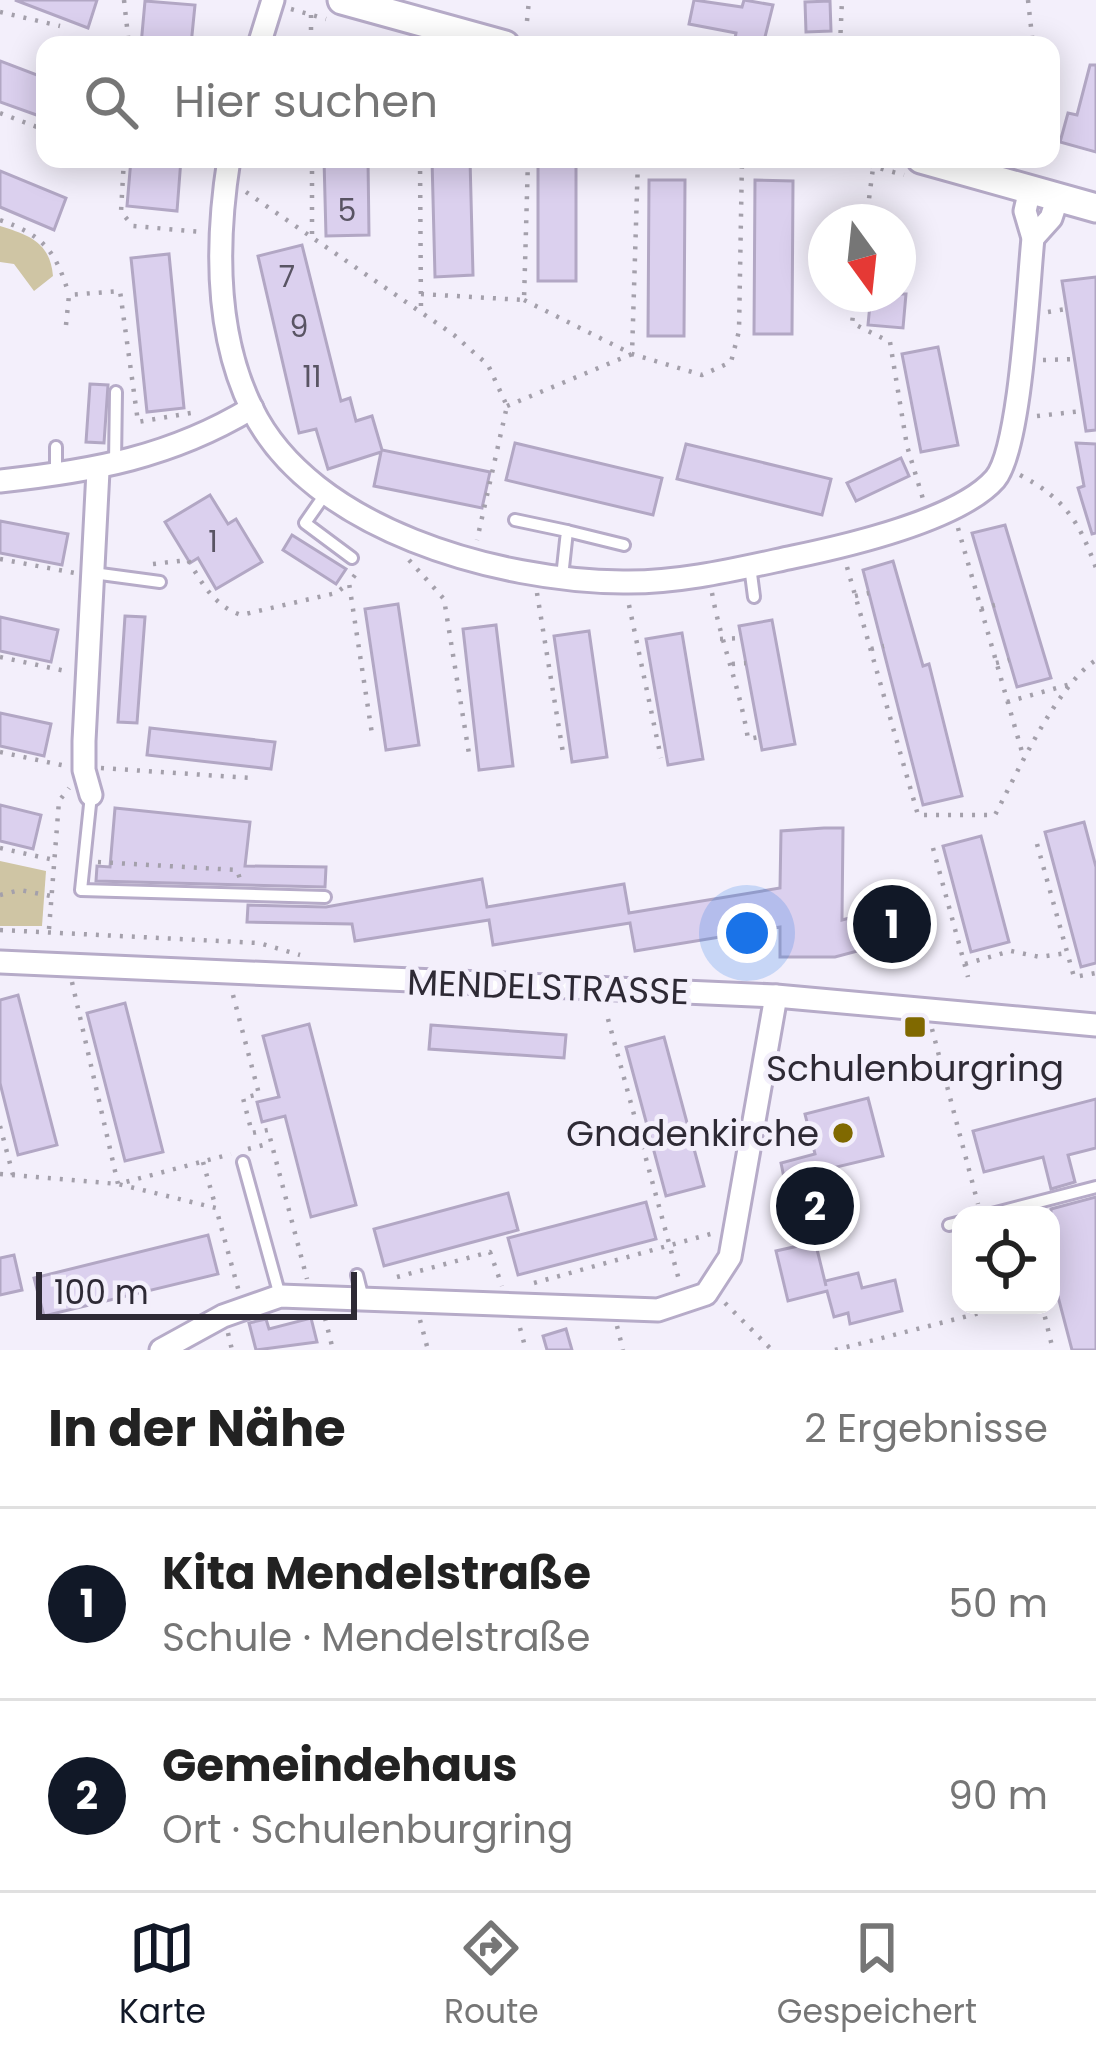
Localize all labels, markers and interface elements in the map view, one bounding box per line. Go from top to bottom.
search box [36,36,1060,168]
icon: search [78,69,144,135]
text: Hier suchen [174,70,438,133]
house number: 5 [338,189,356,232]
north arrow [808,204,916,312]
house number: 7 [279,255,295,298]
house number: 9 [290,305,308,348]
house number: 11 [302,355,322,398]
house number: 1 [208,520,218,563]
pin: 1 [853,879,931,969]
your location [717,903,777,963]
street label: MENDELSTRASSE [406,957,690,1017]
marker: Schulenburgring [902,1014,928,1040]
place label: Schulenburgring [766,1043,1064,1094]
place label: Gnadenkirche [566,1108,819,1159]
marker: Gnadenkirche [830,1120,856,1146]
pin: 2 [776,1161,854,1251]
map controls [952,1206,1060,1314]
button: locate [952,1206,1060,1314]
scale bar [36,1266,357,1319]
text: 100 m [54,1269,149,1316]
text: In der Nähe [48,1392,346,1464]
text: 2 Ergebnisse [804,1401,1048,1456]
text: Kita Mendelstraße [162,1542,591,1605]
text: 1 [80,1576,94,1631]
text: 50 m [948,1576,1048,1631]
text: Schule · Mendelstraße [162,1610,590,1665]
text: Gemeindehaus [162,1734,518,1797]
text: 2 [76,1768,98,1823]
text: 90 m [948,1768,1048,1823]
text: Ort · Schulenburgring [162,1802,573,1857]
tab: Karte [119,1915,206,2037]
tab: Route [444,1915,539,2037]
tab: Gespeichert [777,1915,977,2037]

